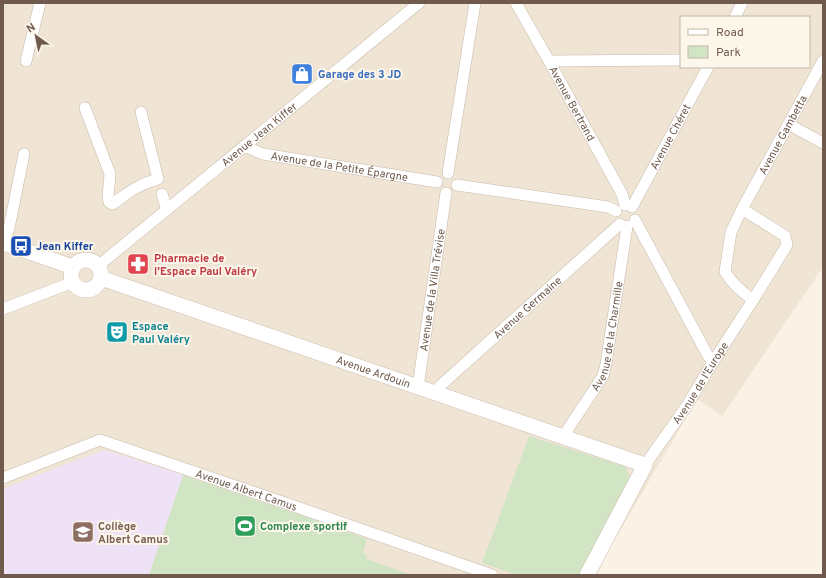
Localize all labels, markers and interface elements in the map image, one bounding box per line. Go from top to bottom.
north arrow [16,16,56,56]
legend [680,16,810,68]
text: N [24,20,38,36]
text: Road [716,25,744,41]
text: Park [716,45,741,61]
shop icon: Garage des 3 JD [289,61,315,87]
street label: Avenue Bertrand [545,64,598,144]
place label: Garage des 3 JD [318,68,401,82]
street label: Avenue Gambetta [756,93,811,177]
street label: Avenue Jean Kiffer [219,99,301,170]
street label: Avenue Chéret [648,102,695,172]
street label: Avenue de la Petite Épargne [270,149,409,185]
street label: Avenue de la Villa Trévise [417,228,449,352]
bus stop icon: Jean Kiffer [8,233,34,259]
place label: Jean Kiffer [36,240,94,254]
pharmacy icon: Pharmacie de l'Espace Paul Valéry [125,251,151,277]
place label: Pharmacie de l'Espace Paul Valéry [154,252,257,279]
street label: Avenue Germaine [491,274,565,343]
street label: Avenue de la Charmille [589,280,626,394]
theatre icon: Espace Paul Valéry [104,319,130,345]
place label: Espace Paul Valéry [132,320,190,347]
street label: Avenue de l'Europe [670,340,732,427]
street label: Avenue Ardouin [334,353,412,392]
street label: Avenue Albert Camus [193,467,299,515]
sports icon: Complexe sportif [232,513,258,539]
school or university icon: Collège Albert Camus [70,519,96,545]
place label: Collège Albert Camus [98,520,168,547]
place label: Complexe sportif [260,520,347,534]

